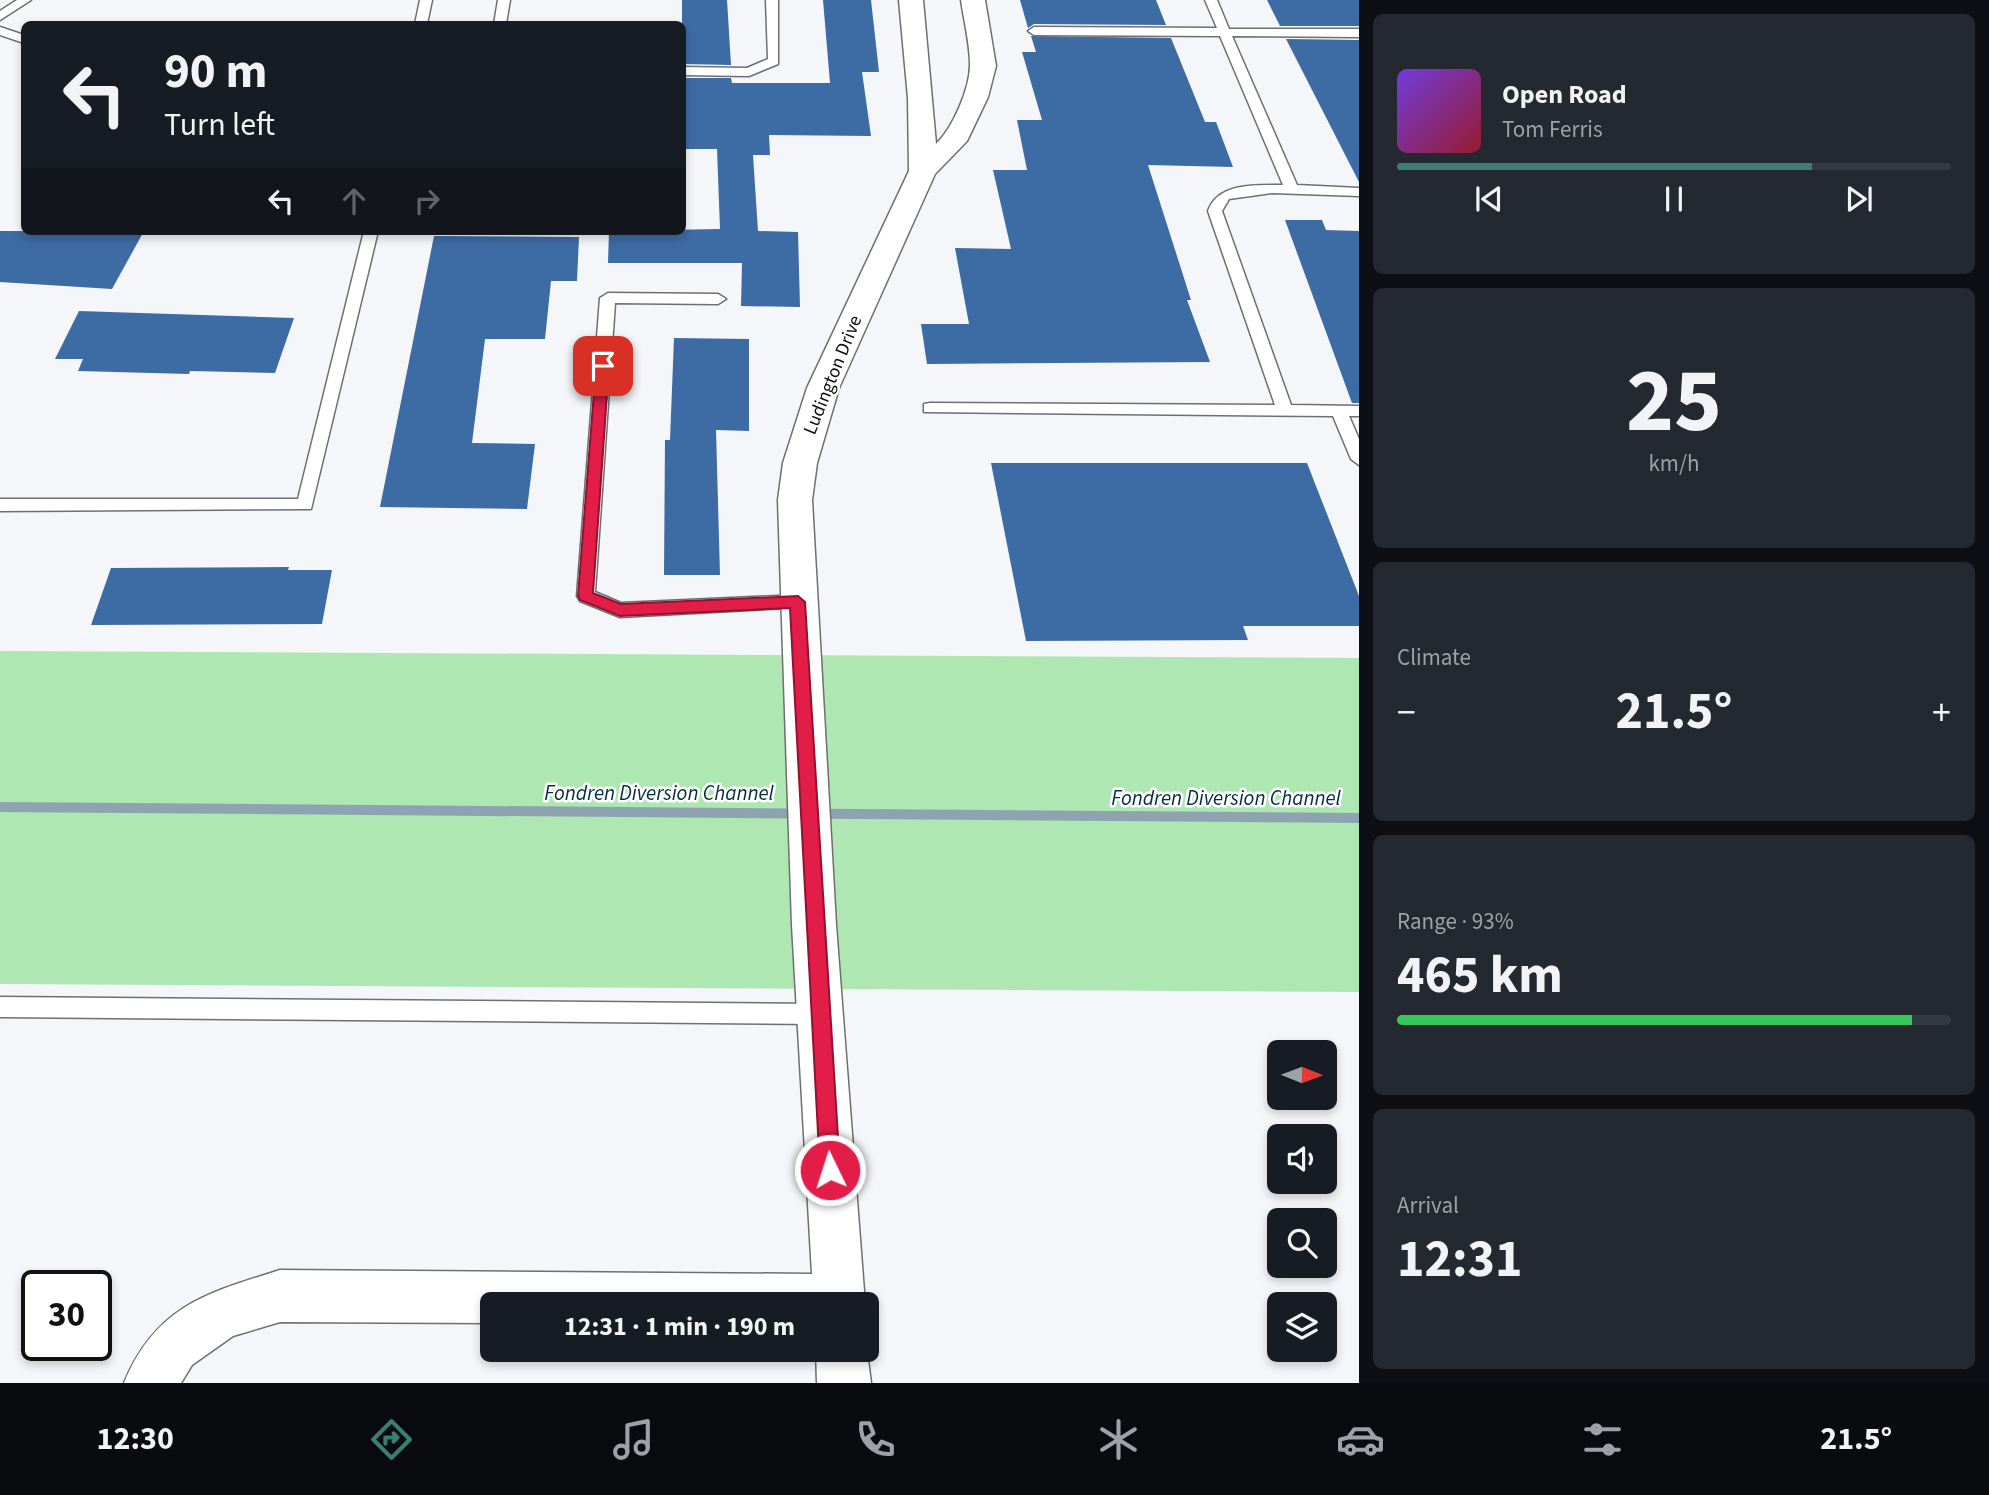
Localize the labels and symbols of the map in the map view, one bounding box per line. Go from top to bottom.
street label: Ludington Drive [797,311,869,439]
pin [573,336,633,396]
water label: Fondren Diversion Channel [544,778,775,808]
water label: Fondren Diversion Channel [1111,783,1342,813]
north arrow [1267,1040,1337,1110]
position arrow [793,1133,867,1207]
speed limit sign: 30 [21,1270,112,1361]

